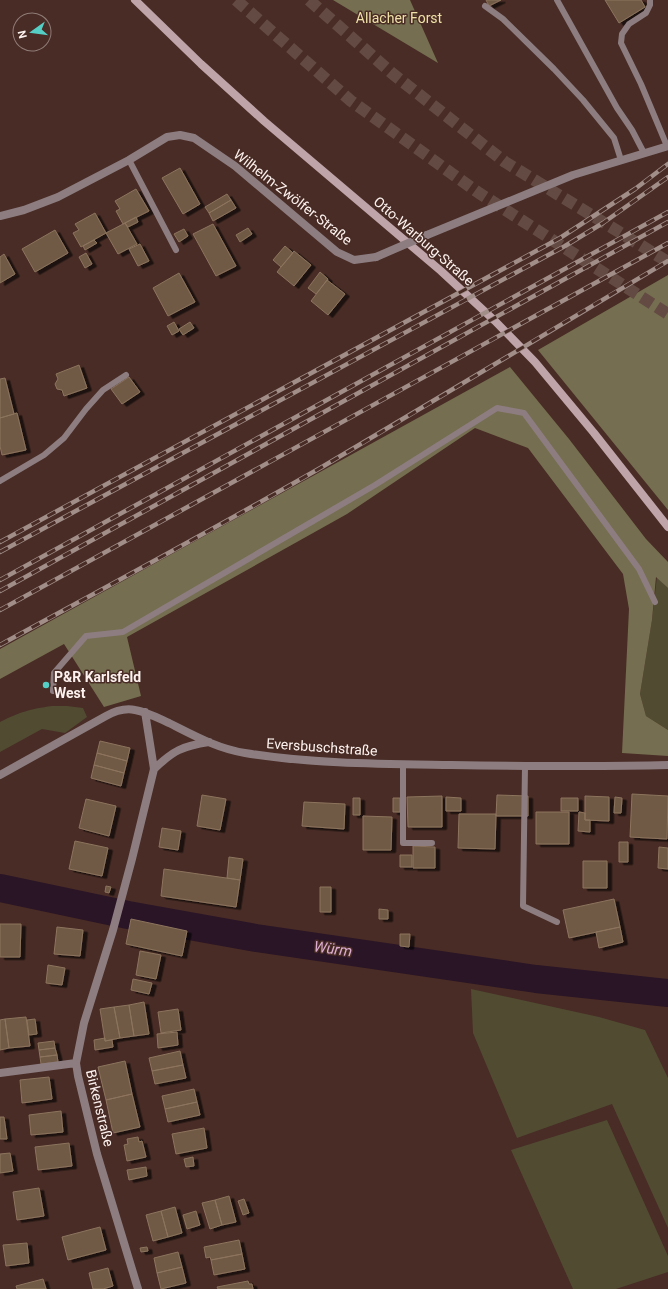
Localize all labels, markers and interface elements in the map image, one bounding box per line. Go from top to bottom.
park label: Allacher Forst [356,10,443,26]
north arrow [12,12,52,52]
text: N [15,29,30,40]
street label: Wilhelm-Zwölfer-Straße [231,146,355,248]
street label: Otto-Warburg-Straße [371,193,477,289]
place label: P&R Karlsfeld West [54,669,141,701]
marker: P&R Karlsfeld West [41,680,51,690]
street label: Eversbuschstraße [266,735,378,759]
water label: Würm [313,937,353,961]
street label: Birkenstraße [83,1068,117,1148]

